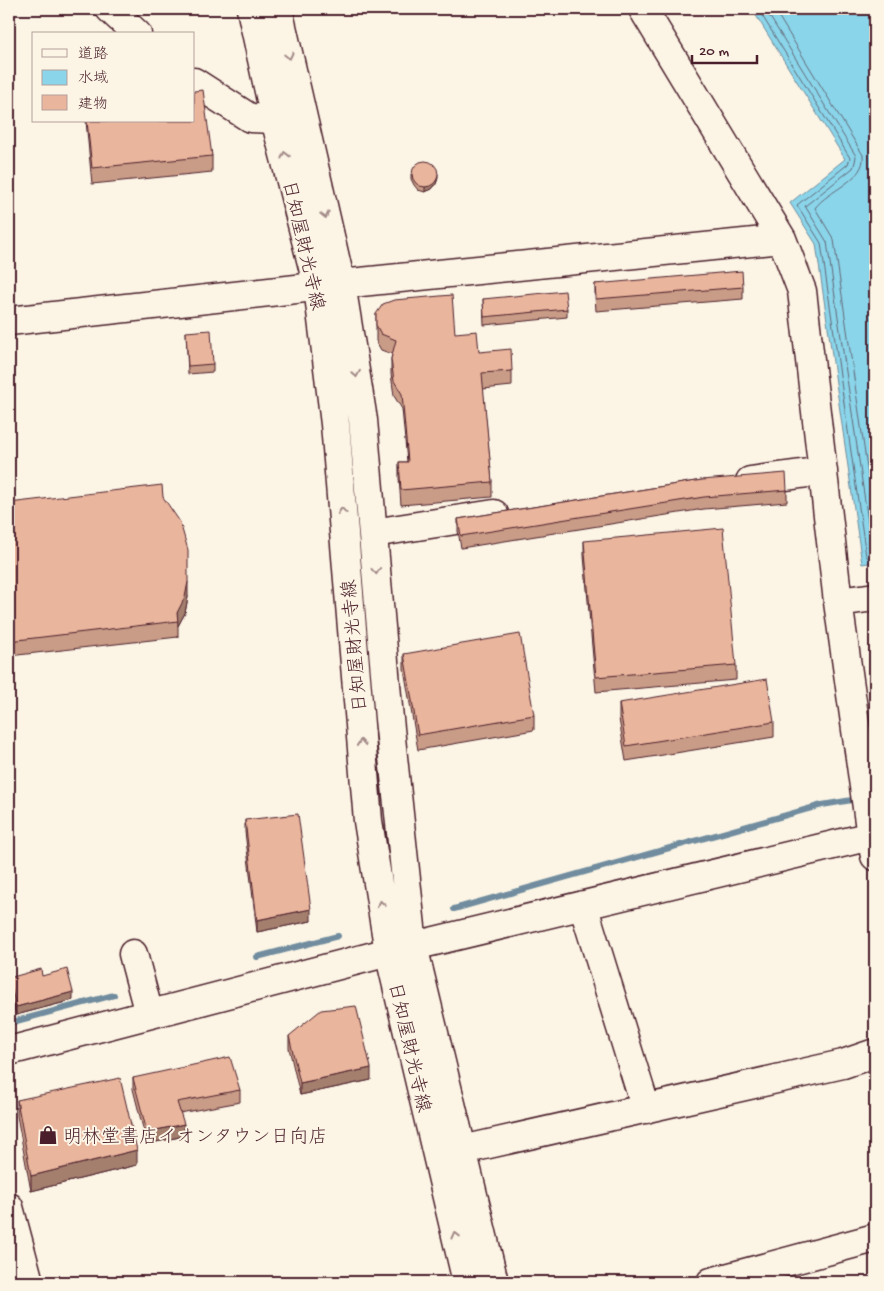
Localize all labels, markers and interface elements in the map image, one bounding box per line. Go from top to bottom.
legend [32,32,195,122]
scale bar [692,32,756,64]
text: 20 m [699,43,729,61]
text: 道路 [78,46,108,64]
one-way arrow [283,52,294,61]
text: 水域 [78,69,108,88]
text: 建物 [78,96,108,114]
one-way arrow [280,152,290,160]
street label: 日知屋財光寺線 [275,178,329,313]
one-way arrow [319,210,330,219]
one-way arrow [350,370,360,379]
one-way arrow [336,507,347,515]
one-way arrow [371,567,382,575]
street label: 日知屋財光寺線 [338,578,374,713]
one-way arrow [356,738,367,746]
one-way arrow [377,899,387,908]
street label: 日知屋財光寺線 [381,980,435,1115]
shop icon: 明林堂書店イオンタウン日向店 [37,1124,59,1146]
place label: 明林堂書店イオンタウン日向店 [63,1126,327,1150]
one-way arrow [451,1231,461,1239]

